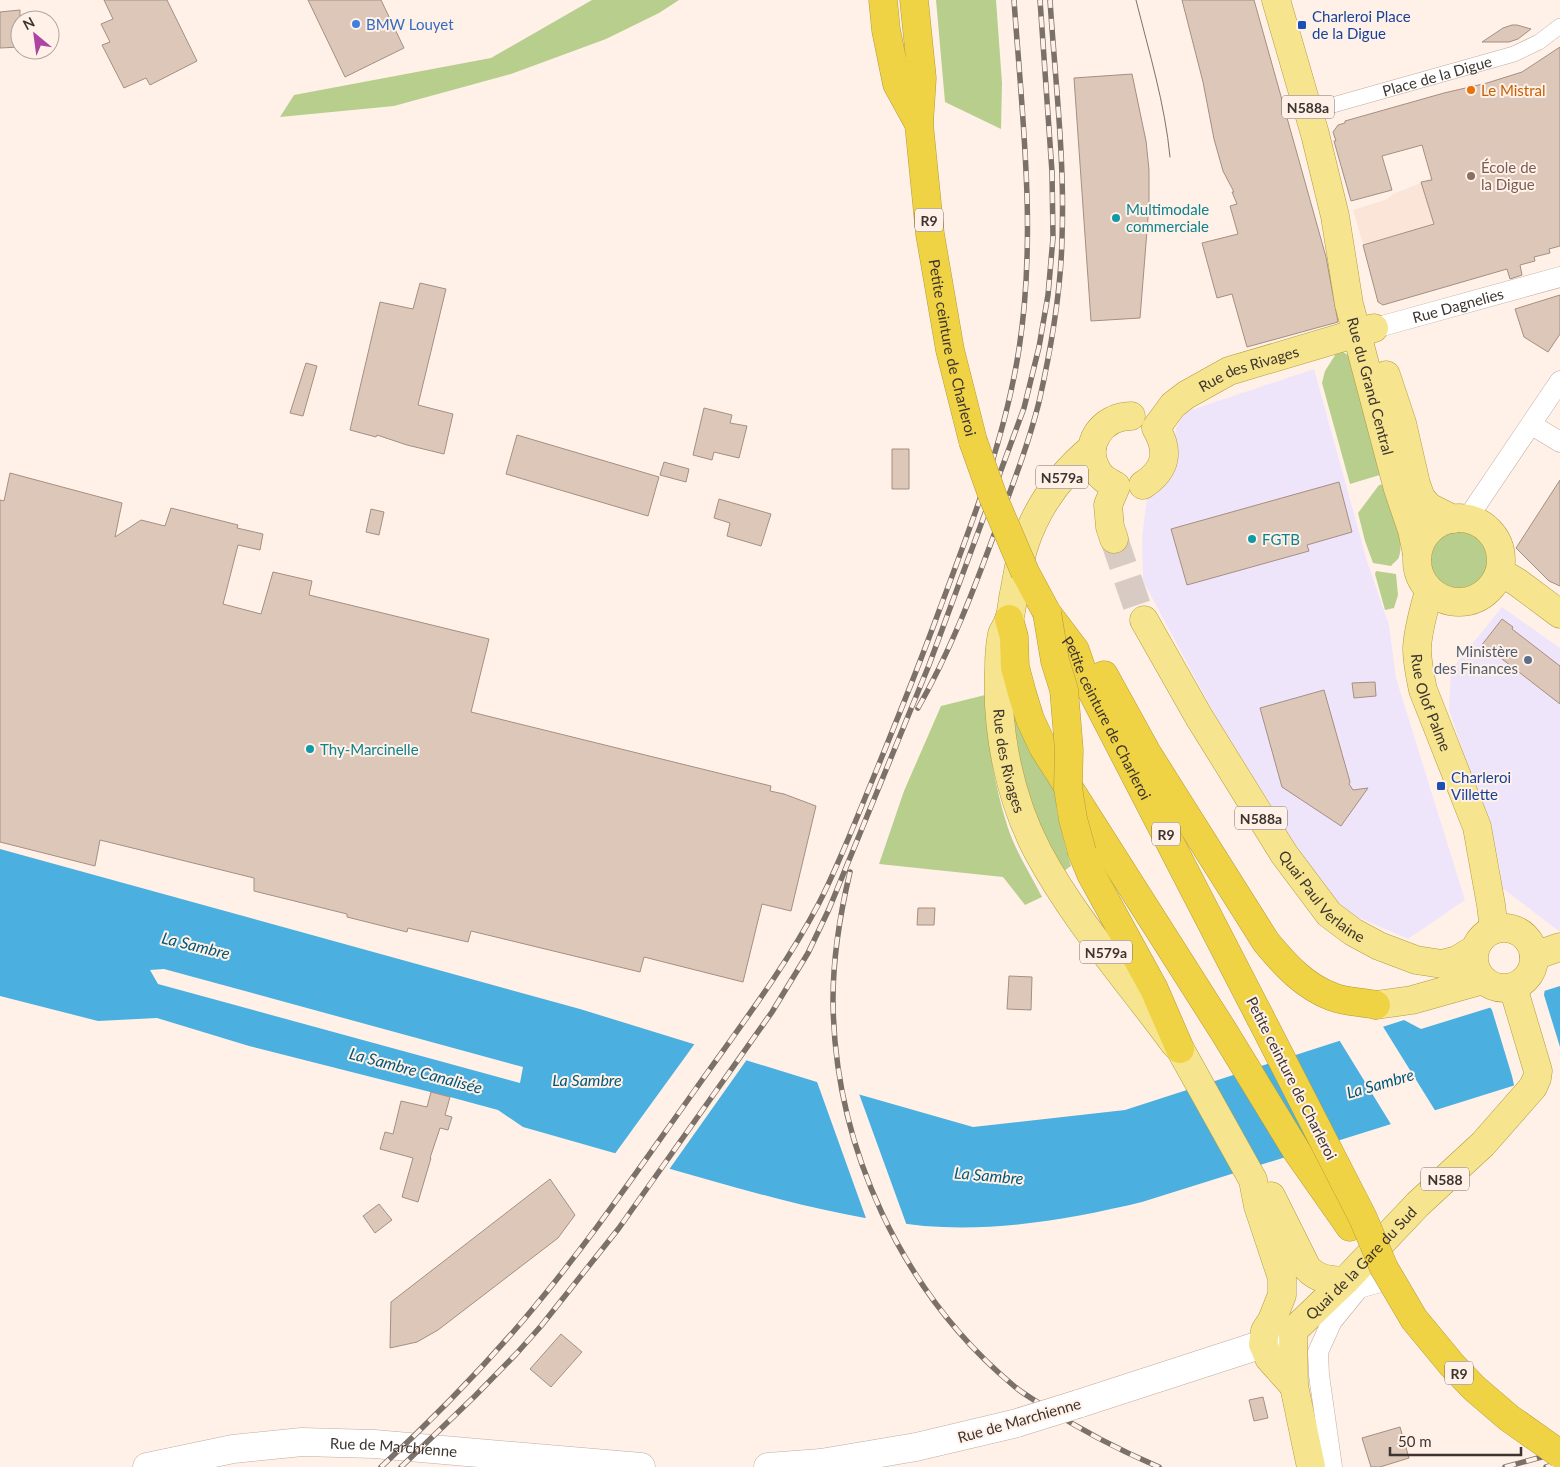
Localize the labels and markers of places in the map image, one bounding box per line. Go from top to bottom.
place label: Charleroi Place de la Digue [1312,7,1411,42]
place label: BMW Louyet [366,15,454,33]
marker: BMW Louyet [350,18,362,30]
marker: Charleroi Place de la Digue [1296,19,1308,31]
place label: Le Mistral [1481,81,1546,99]
marker: Le Mistral [1465,84,1477,96]
place label: École de la Digue [1481,158,1537,193]
marker: École de la Digue [1465,170,1477,182]
place label: Multimodale commerciale [1126,200,1209,235]
marker: Multimodale commerciale [1110,212,1122,224]
place label: FGTB [1262,530,1300,548]
marker: FGTB [1246,533,1258,545]
place label: Ministère des Finances [1434,642,1518,677]
marker: Ministère des Finances [1522,654,1534,666]
place label: Thy-Marcinelle [320,740,419,758]
marker: Thy-Marcinelle [304,743,316,755]
place label: Charleroi Villette [1451,768,1511,803]
marker: Charleroi Villette [1435,780,1447,792]

